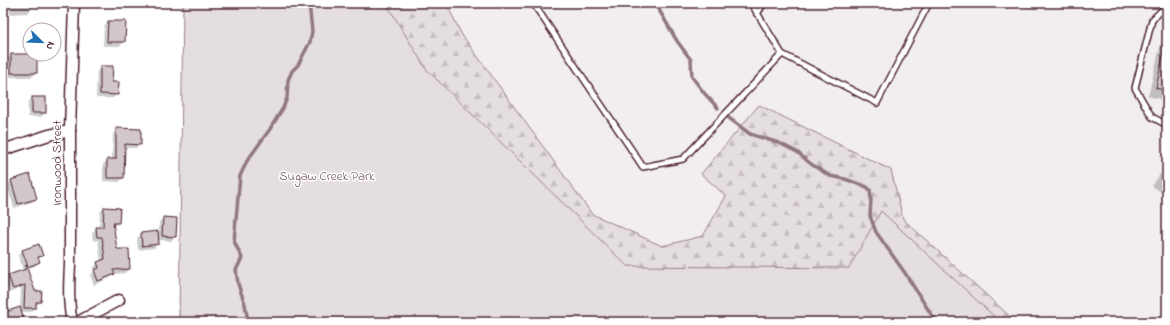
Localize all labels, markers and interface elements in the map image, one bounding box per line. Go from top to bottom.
north arrow [22,22,62,62]
text: N [41,39,59,52]
street label: Ironwood Street [48,120,67,206]
park label: Sugaw Creek Park [279,167,375,187]

